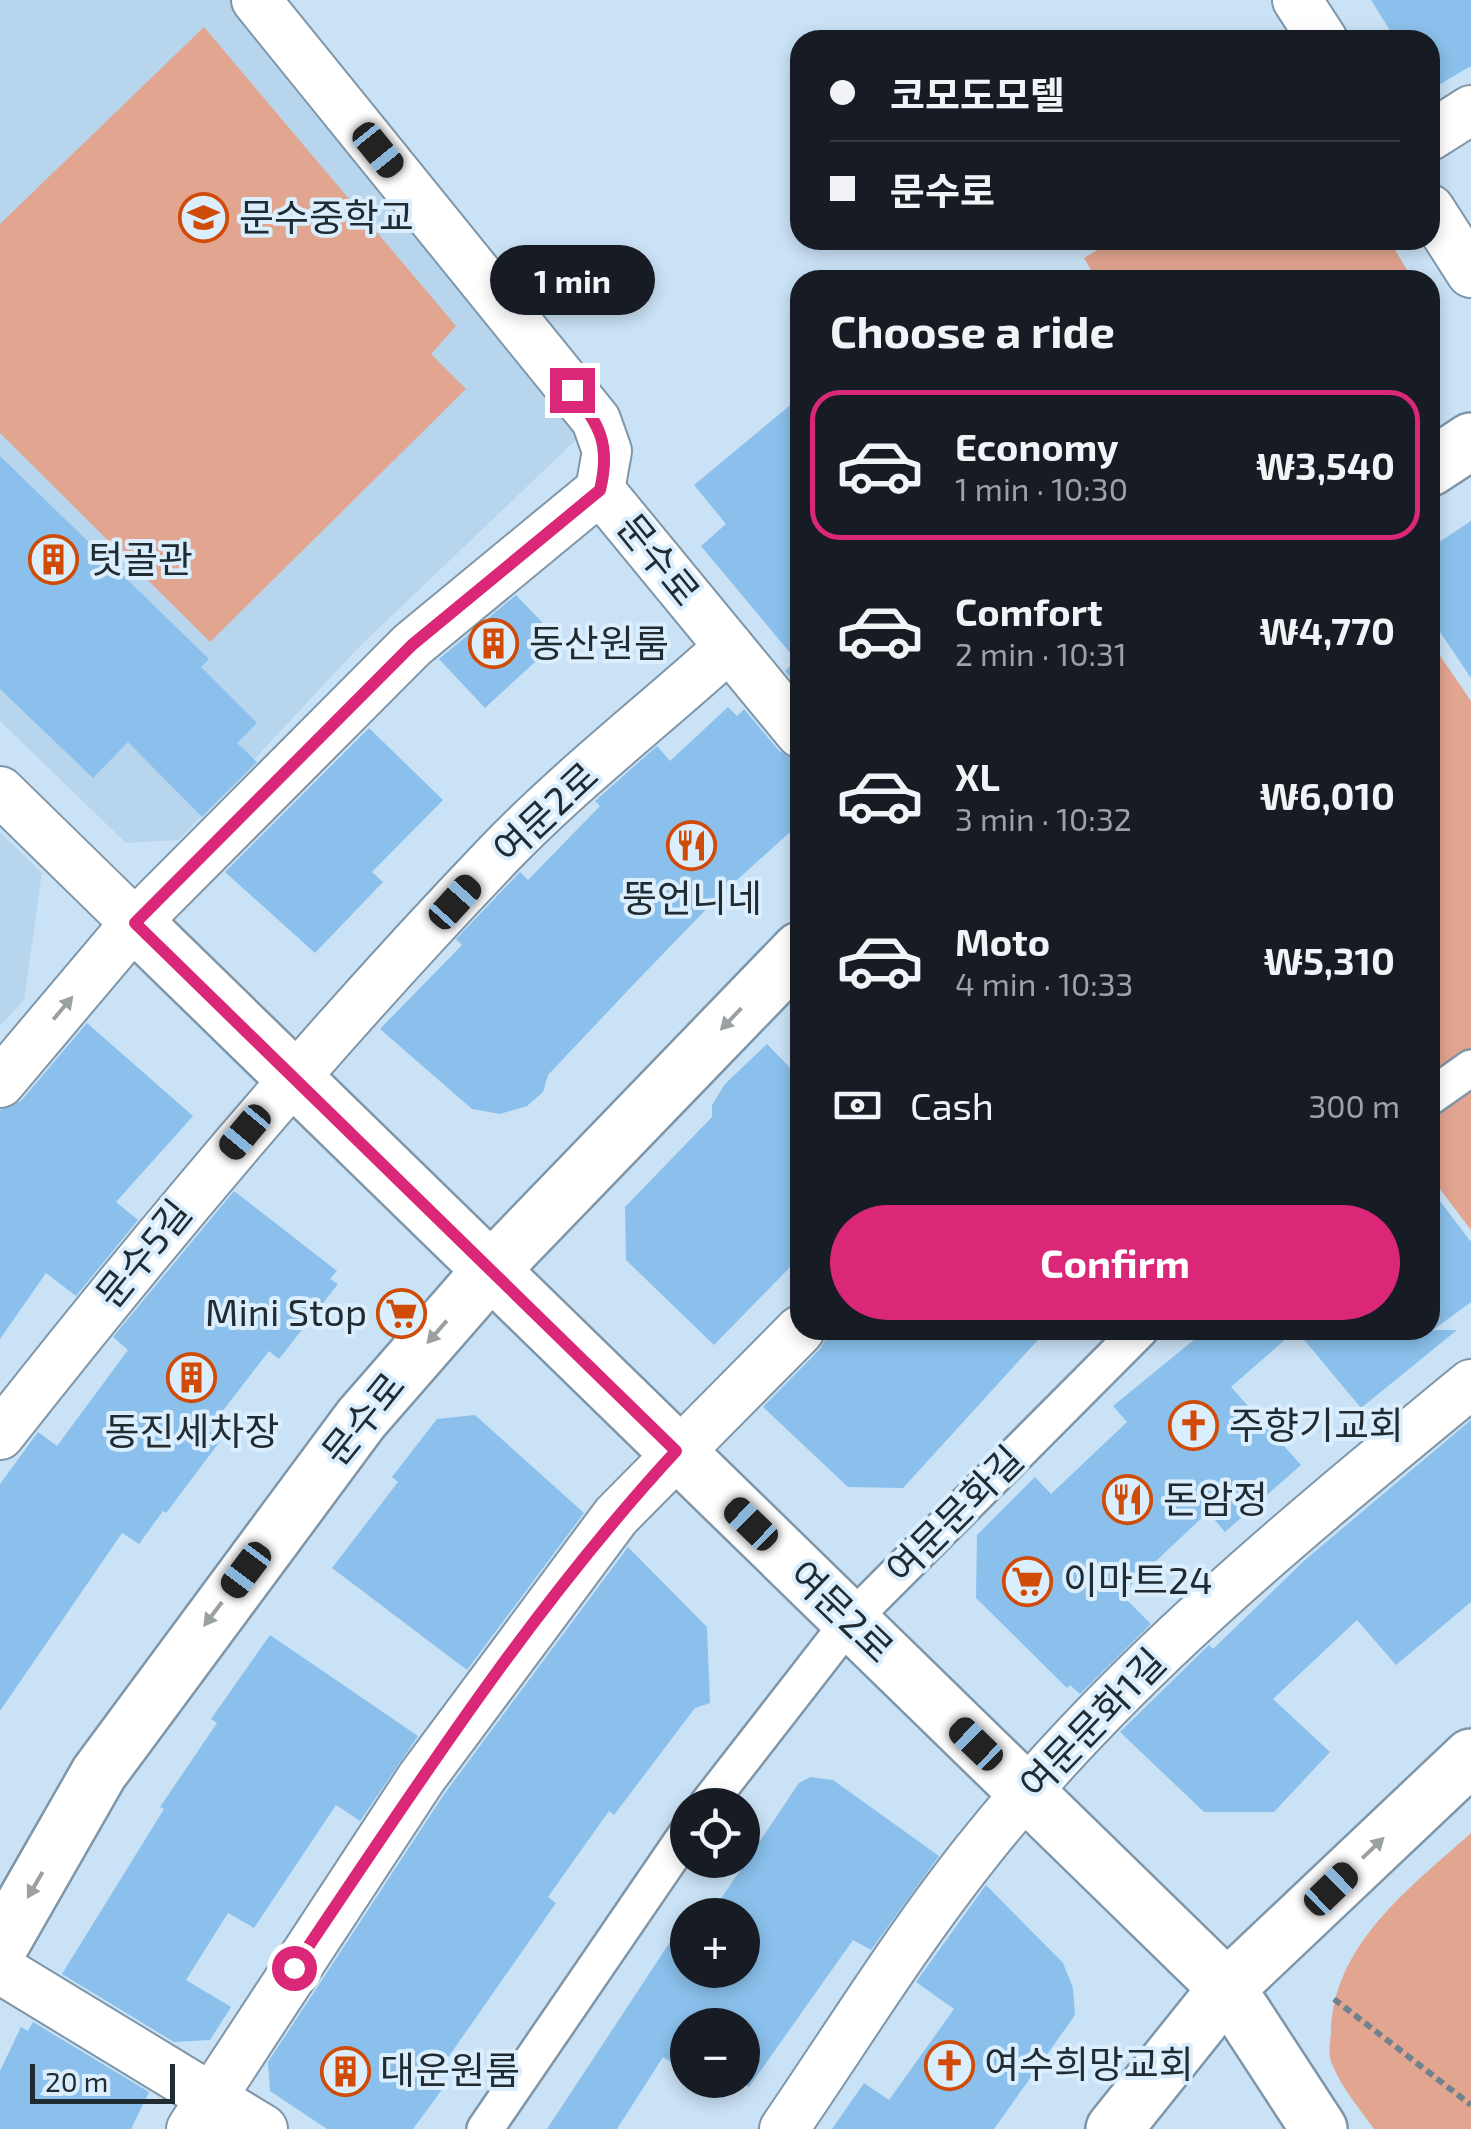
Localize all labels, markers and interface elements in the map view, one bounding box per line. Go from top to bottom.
text: 코모도모텔 [890,71,1065,117]
car [347,117,409,183]
text: 문수로 [890,167,995,213]
school or university icon: 문수중학교 [178,192,230,244]
place label: 문수중학교 [239,193,414,239]
callout: 1 min [490,245,654,315]
text: 1 min [534,261,611,299]
text: Choose a ride [830,303,1115,357]
route end [550,368,595,413]
icon: car [835,420,925,510]
text: Economy [955,423,1119,469]
text: ₩3,540 [1256,442,1395,488]
text: 1 min · 10:30 [955,469,1128,507]
street label: 문수로 [609,504,710,614]
building icon: 텃골관 [27,534,79,586]
place label: 텃골관 [88,535,193,581]
icon: car [835,585,925,675]
text: Comfort [955,588,1103,634]
text: ₩4,770 [1260,607,1395,653]
building icon: 동산원룸 [468,618,520,670]
place label: 동산원룸 [529,619,669,665]
text: 2 min · 10:31 [955,634,1127,672]
icon: car [835,750,925,840]
street label: 여문2로 [483,752,606,871]
text: XL [955,753,1000,799]
text: ₩6,010 [1260,772,1395,818]
text: 3 min · 10:32 [955,799,1132,837]
restaurant icon: 뚱언니네 [666,819,718,871]
car [424,870,486,934]
place label: 뚱언니네 [622,874,762,920]
icon: car [835,915,925,1005]
text: Moto [955,918,1050,964]
text: ₩5,310 [1264,937,1395,983]
text: 4 min · 10:33 [955,964,1133,1002]
one-way arrow [52,996,73,1021]
one-way arrow [720,1006,744,1030]
icon: cash [830,1078,885,1133]
text: Cash [910,1082,994,1128]
text: 300 m [1308,1086,1400,1124]
car [214,1099,276,1165]
street label: 문수5길 [85,1190,200,1316]
button: Confirm [830,1205,1400,1320]
supermarket icon: Mini Stop [376,1287,428,1339]
place label: Mini Stop [205,1288,367,1334]
one-way arrow [426,1319,448,1344]
building icon: 동진세차장 [166,1352,218,1404]
street label: 문수로 [312,1363,413,1473]
church icon: 주향기교회 [1168,1400,1220,1452]
place label: 주향기교회 [1229,1401,1404,1447]
place label: 동진세차장 [105,1407,279,1453]
street label: 여문문화길 [876,1436,1032,1592]
restaurant icon: 돈암정 [1102,1474,1154,1526]
place label: 돈암정 [1163,1475,1268,1521]
car [719,1492,783,1556]
car [216,1537,276,1603]
street label: 여문2로 [781,1550,904,1671]
supermarket icon: 이마트24 [1002,1555,1054,1607]
place label: 이마트24 [1063,1556,1213,1602]
one-way arrow [204,1601,224,1627]
street label: 여문문화1길 [1009,1638,1174,1807]
car [944,1712,1008,1776]
map controls [670,1788,760,2098]
button: locate [670,1788,760,1878]
one-way arrow [1361,1837,1385,1860]
car [1299,1857,1363,1921]
one-way arrow [27,1871,44,1899]
button: + [670,1898,760,1988]
route start [272,1946,317,1991]
button: − [670,2008,760,2098]
church icon: 여수희망교회 [923,2039,975,2091]
place label: 여수희망교회 [984,2040,1194,2086]
building icon: 대운원룸 [319,2045,371,2097]
place label: 대운원룸 [380,2046,520,2092]
scale bar [30,2059,175,2104]
text: 20 m [45,2064,108,2098]

